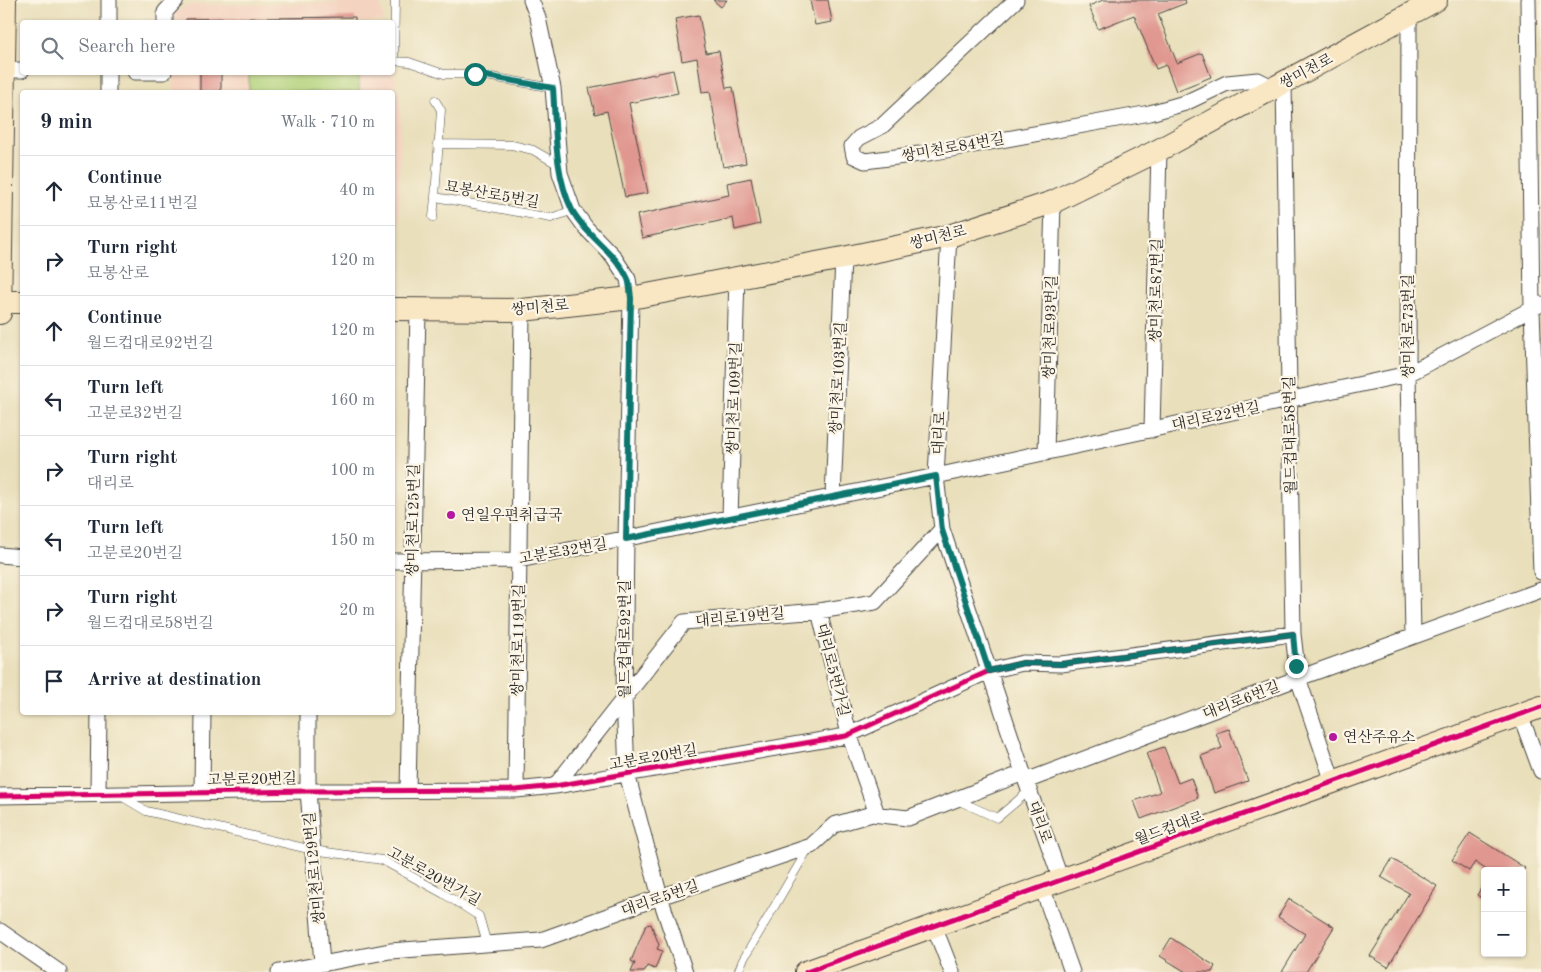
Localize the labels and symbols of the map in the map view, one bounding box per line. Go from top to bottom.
street label: 쌍미천로 [1277,50,1336,93]
route start [464,63,487,86]
street label: 쌍미천로84번길 [900,130,1006,165]
street label: 묘봉산로5번길 [443,177,541,211]
street label: 쌍미천로 [908,222,969,253]
street label: 쌍미천로87번길 [1147,238,1166,342]
street label: 쌍미천로73번길 [1400,274,1417,378]
street label: 쌍미천로93번길 [1040,275,1061,379]
street label: 쌍미천로 [510,296,570,318]
street label: 쌍미천로103번길 [827,321,850,435]
street label: 쌍미천로109번길 [724,341,745,455]
street label: 월드컵대로58번길 [1281,375,1300,495]
street label: 대리로22번길 [1170,399,1262,434]
street label: 대리로 [930,410,949,455]
street label: 쌍미천로125번길 [404,463,423,577]
place label: 연일우편취급국 [461,507,563,524]
marker: 연일우편취급국 [445,509,457,521]
street label: 고분로32번길 [517,534,609,568]
street label: 월드컵대로92번길 [617,580,634,698]
street label: 쌍미천로119번길 [509,583,528,697]
street label: 대리로19번길 [695,605,786,630]
street label: 대리로5번가길 [813,622,852,719]
route end [1285,655,1308,678]
street label: 대리로6번길 [1200,678,1282,723]
place label: 연산주유소 [1343,729,1416,746]
marker: 연산주유소 [1327,731,1339,743]
street label: 고분로20번길 [607,740,699,774]
street label: 고분로20번길 [207,769,297,789]
street label: 대리로 [1024,799,1055,846]
street label: 월드컵대로 [1132,808,1207,849]
street label: 쌍미천로129번길 [301,811,328,925]
street label: 고분로20번가길 [384,843,484,909]
street label: 대리로5번길 [619,877,701,920]

